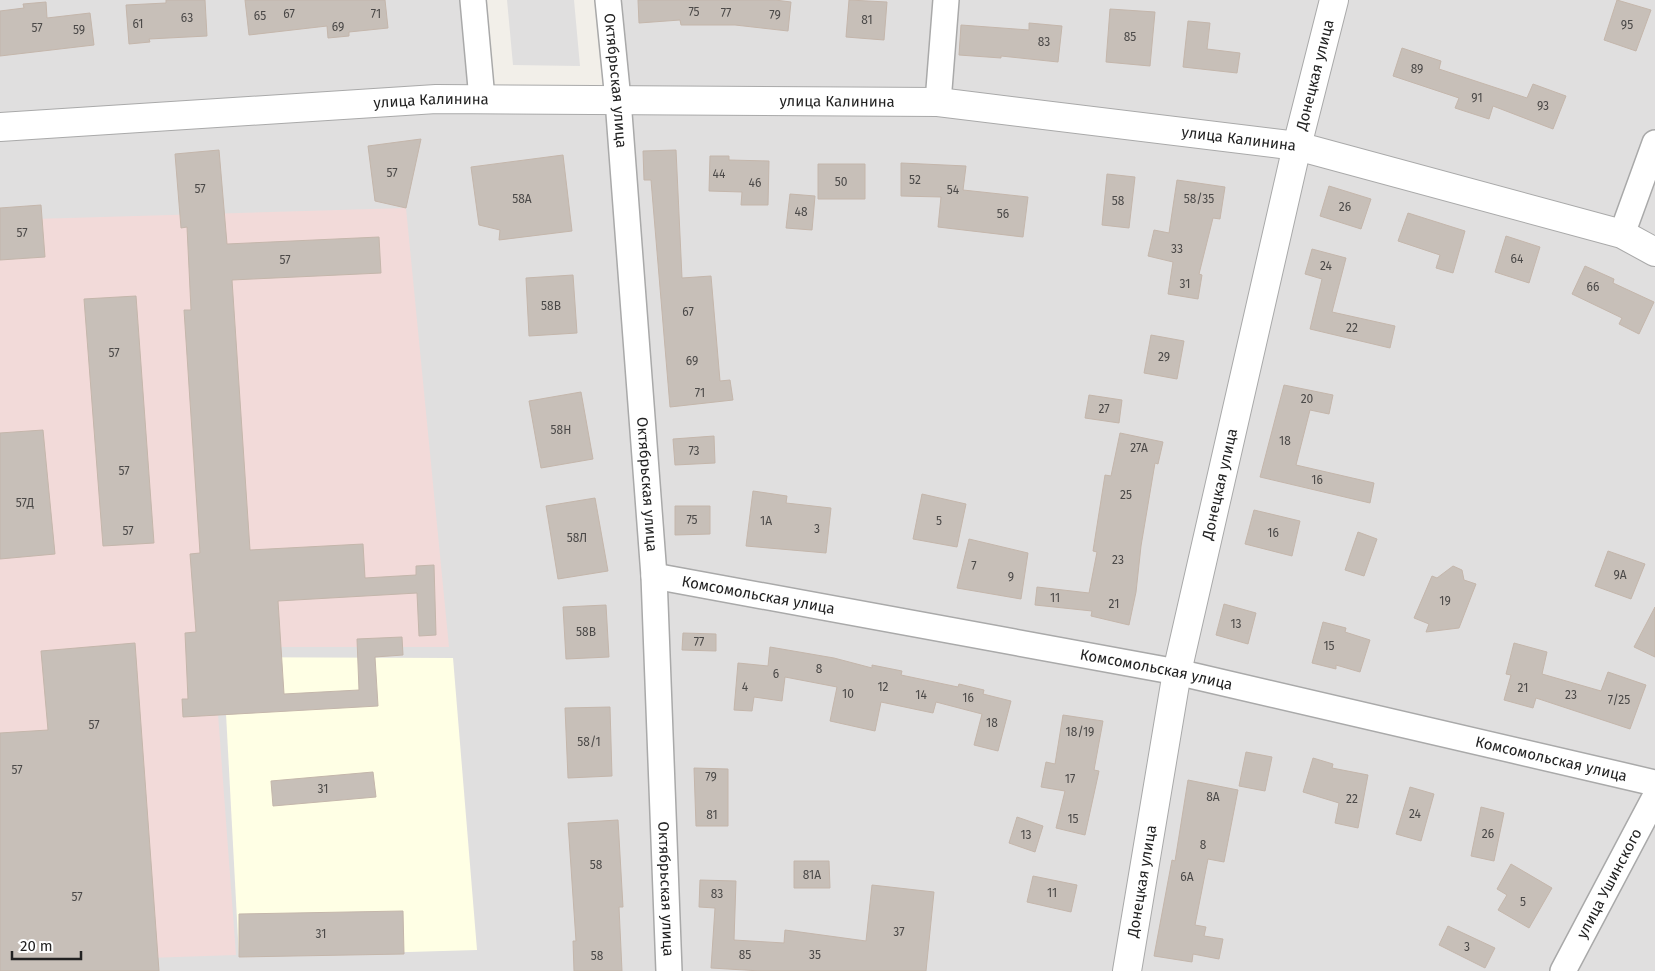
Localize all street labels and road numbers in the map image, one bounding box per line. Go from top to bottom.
street label: Октябрьская улица [600,12,631,149]
street label: Донецкая улица [1292,18,1338,133]
street label: улица Калинина [373,90,489,112]
street label: улица Калинина [779,92,895,111]
street label: улица Калинина [1180,123,1297,155]
street label: Октябрьская улица [633,416,661,553]
street label: Донецкая улица [1198,427,1241,542]
street label: Комсомольская улица [680,572,836,618]
street label: Комсомольская улица [1079,645,1234,694]
street label: Комсомольская улица [1474,733,1629,785]
street label: Октябрьская улица [654,821,677,957]
street label: Донецкая улица [1124,824,1160,940]
street label: улица Ушинского [1573,825,1646,942]

